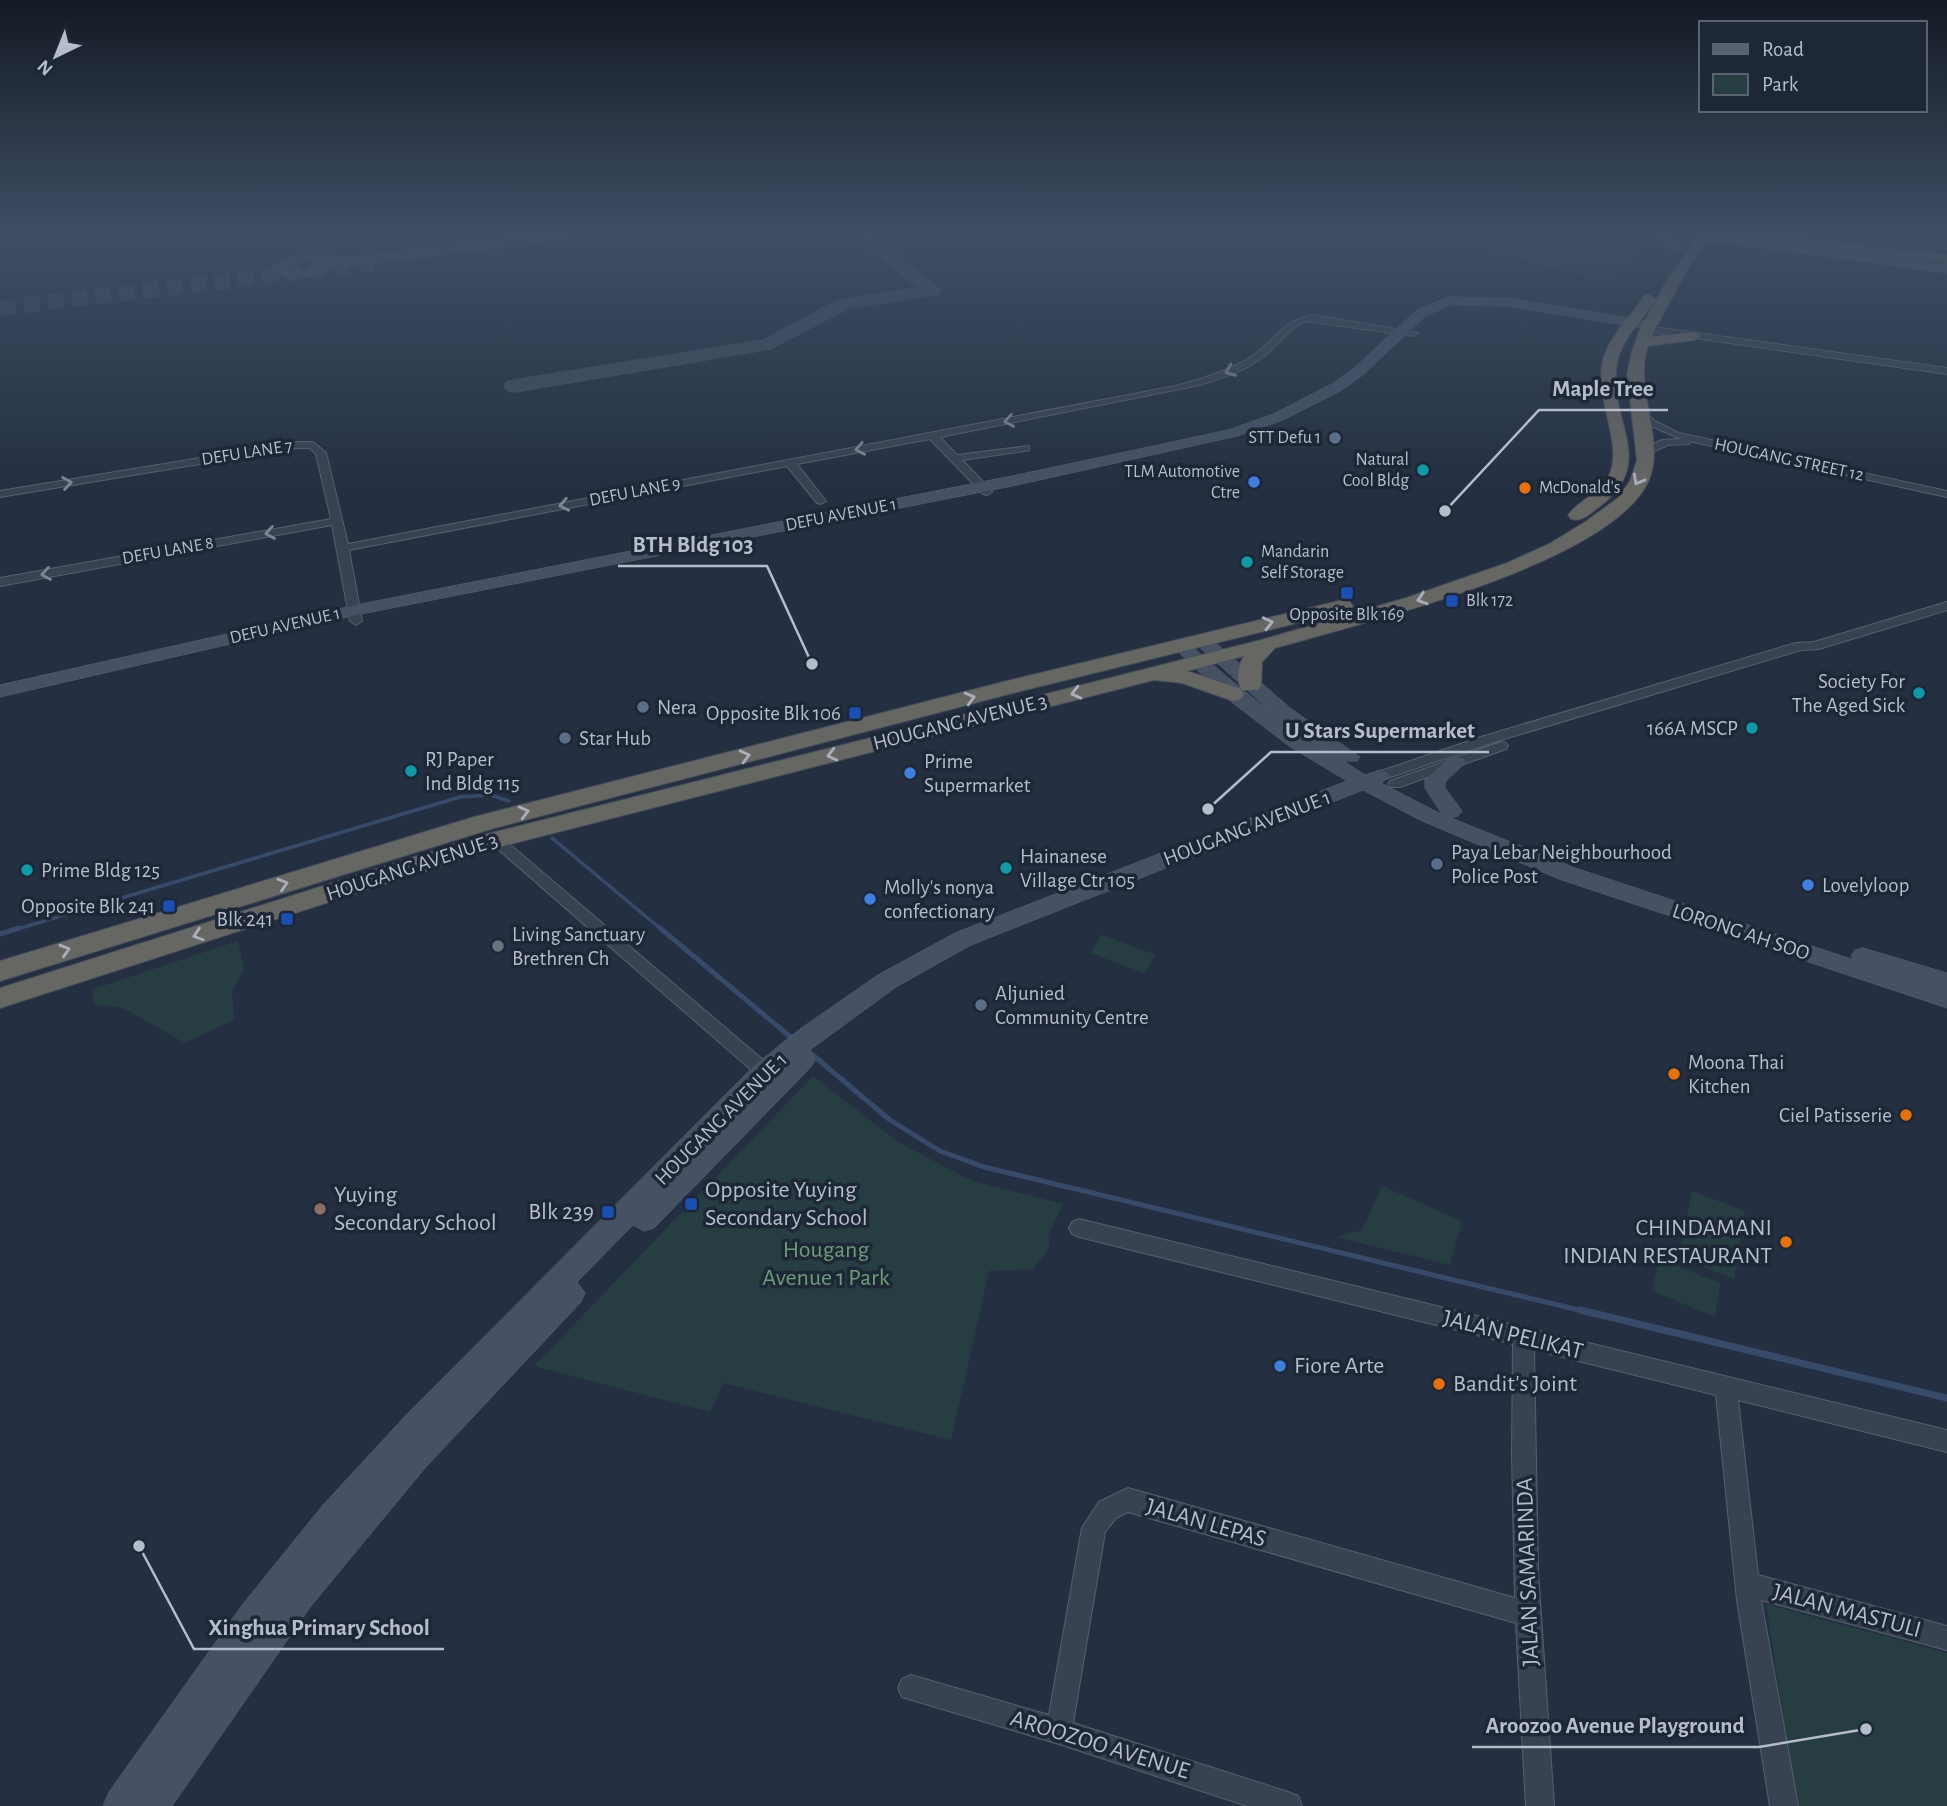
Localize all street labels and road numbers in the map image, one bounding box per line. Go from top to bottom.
street label: HOUGANG STREET 12 [1713,435,1865,485]
street label: DEFU LANE 7 [200,437,294,469]
street label: DEFU LANE 9 [588,474,682,510]
street label: DEFU AVENUE 1 [784,495,898,535]
street label: DEFU LANE 8 [121,534,215,568]
street label: DEFU AVENUE 1 [228,605,342,647]
street label: HOUGANG AVENUE 3 [871,690,1049,754]
street label: HOUGANG AVENUE 1 [1160,786,1334,870]
street label: HOUGANG AVENUE 3 [324,829,500,905]
street label: LORONG AH SOO [1670,900,1812,964]
street label: HOUGANG AVENUE 1 [651,1049,791,1189]
street label: JALAN PELIKAT [1441,1306,1586,1364]
street label: JALAN SAMARINDA [1513,1477,1543,1667]
street label: JALAN LEPAS [1143,1494,1269,1552]
street label: JALAN MASTULI [1770,1580,1924,1642]
street label: AROOZOO AVENUE [1008,1706,1193,1784]

